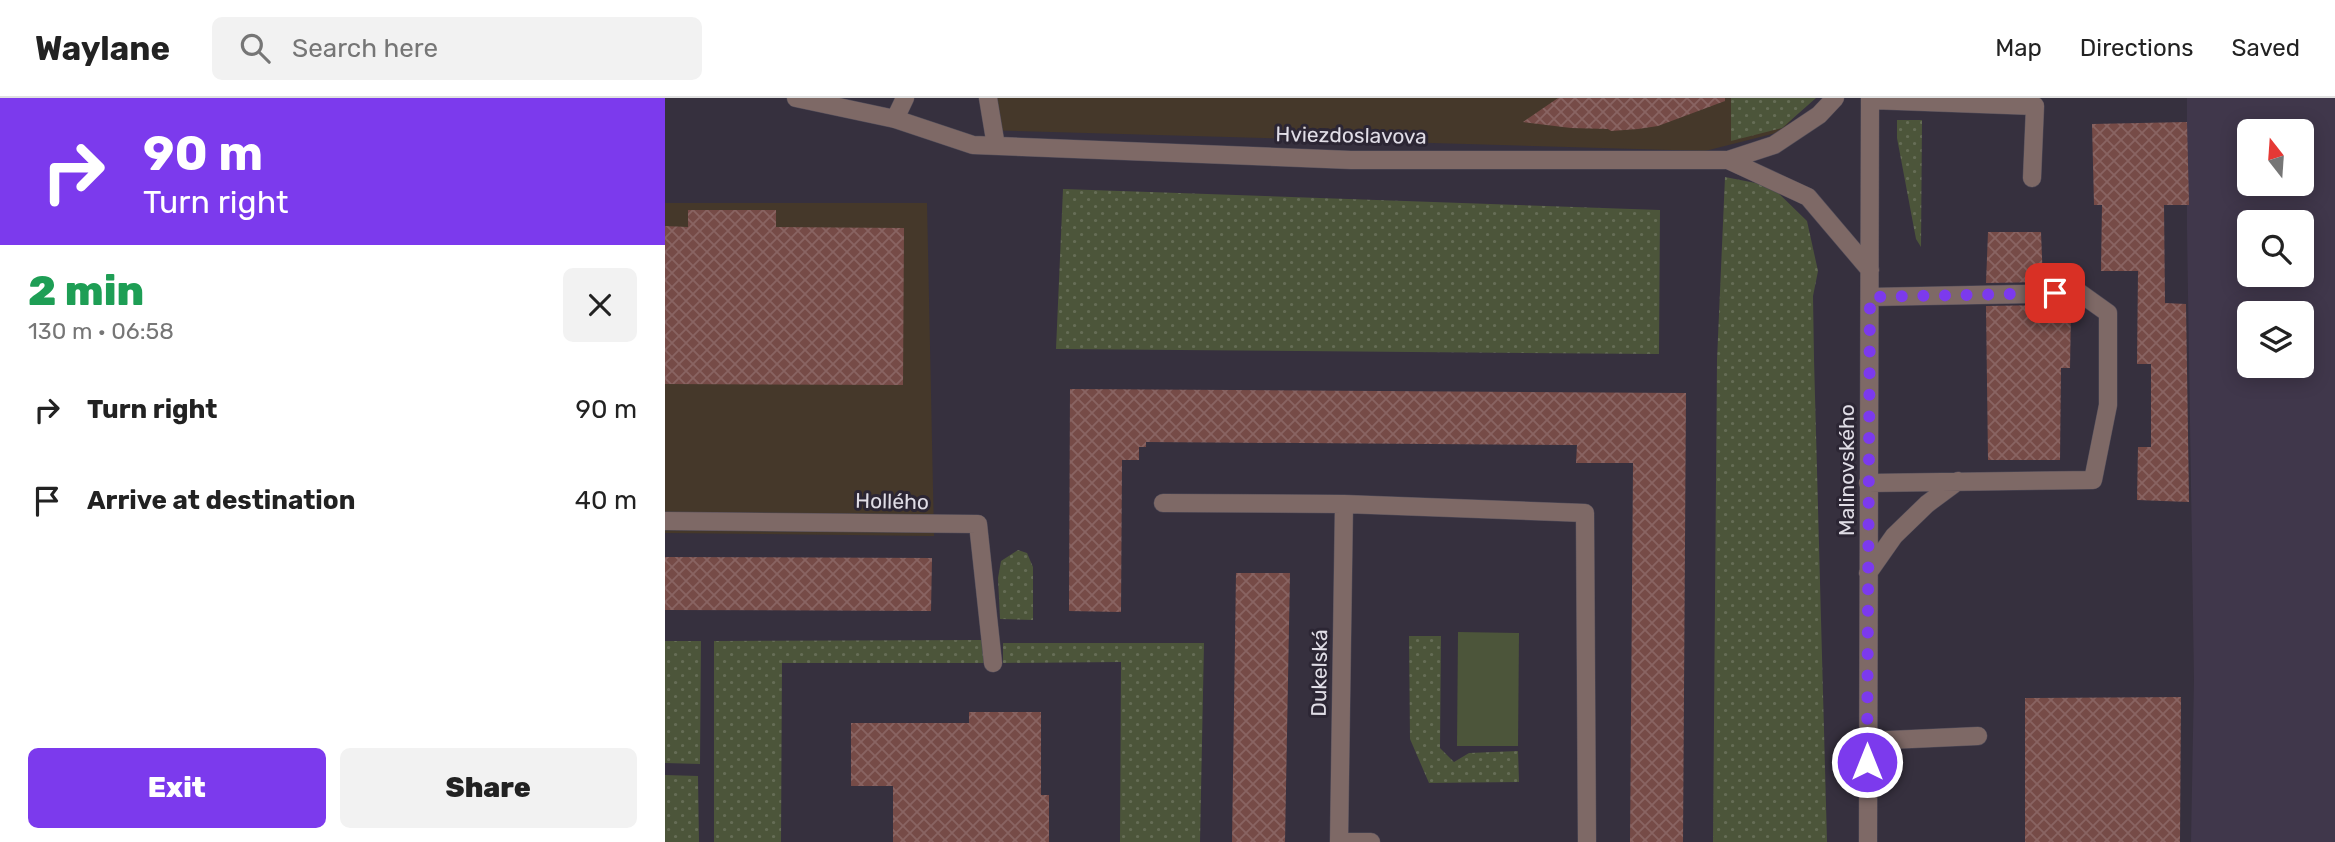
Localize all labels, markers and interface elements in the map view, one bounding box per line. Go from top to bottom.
search box [212,17,702,80]
text: Waylane [35,29,170,68]
icon: search [236,29,274,67]
text: Search here [292,33,438,64]
text: Map [1995,34,2042,62]
text: Directions [2080,34,2193,62]
text: Saved [2231,34,2300,62]
north arrow [2237,119,2313,196]
map controls [2237,119,2314,378]
street label: Hviezdoslavova [1275,121,1427,149]
text: 90 m [143,124,263,182]
icon: right [28,126,119,217]
text: Turn right [143,183,288,221]
button: search [2237,210,2314,287]
pin [2025,263,2085,323]
text: 2 min [28,266,144,316]
button: close [563,268,637,342]
icon: arrive [2036,274,2074,312]
button: layers [2237,301,2314,378]
text: 130 m · 06:58 [28,317,174,345]
icon: right [28,391,66,429]
text: Turn right [87,394,217,425]
text: 90 m [576,394,637,425]
street label: Malinovského [1834,404,1859,536]
icon: arrive [28,482,66,520]
text: Arrive at destination [87,485,355,516]
text: 40 m [575,485,637,516]
street label: Hollého [855,488,929,514]
street label: Dukelská [1306,629,1332,717]
position arrow [1830,725,1904,799]
button: Exit [28,748,326,828]
button: Share [340,748,637,828]

